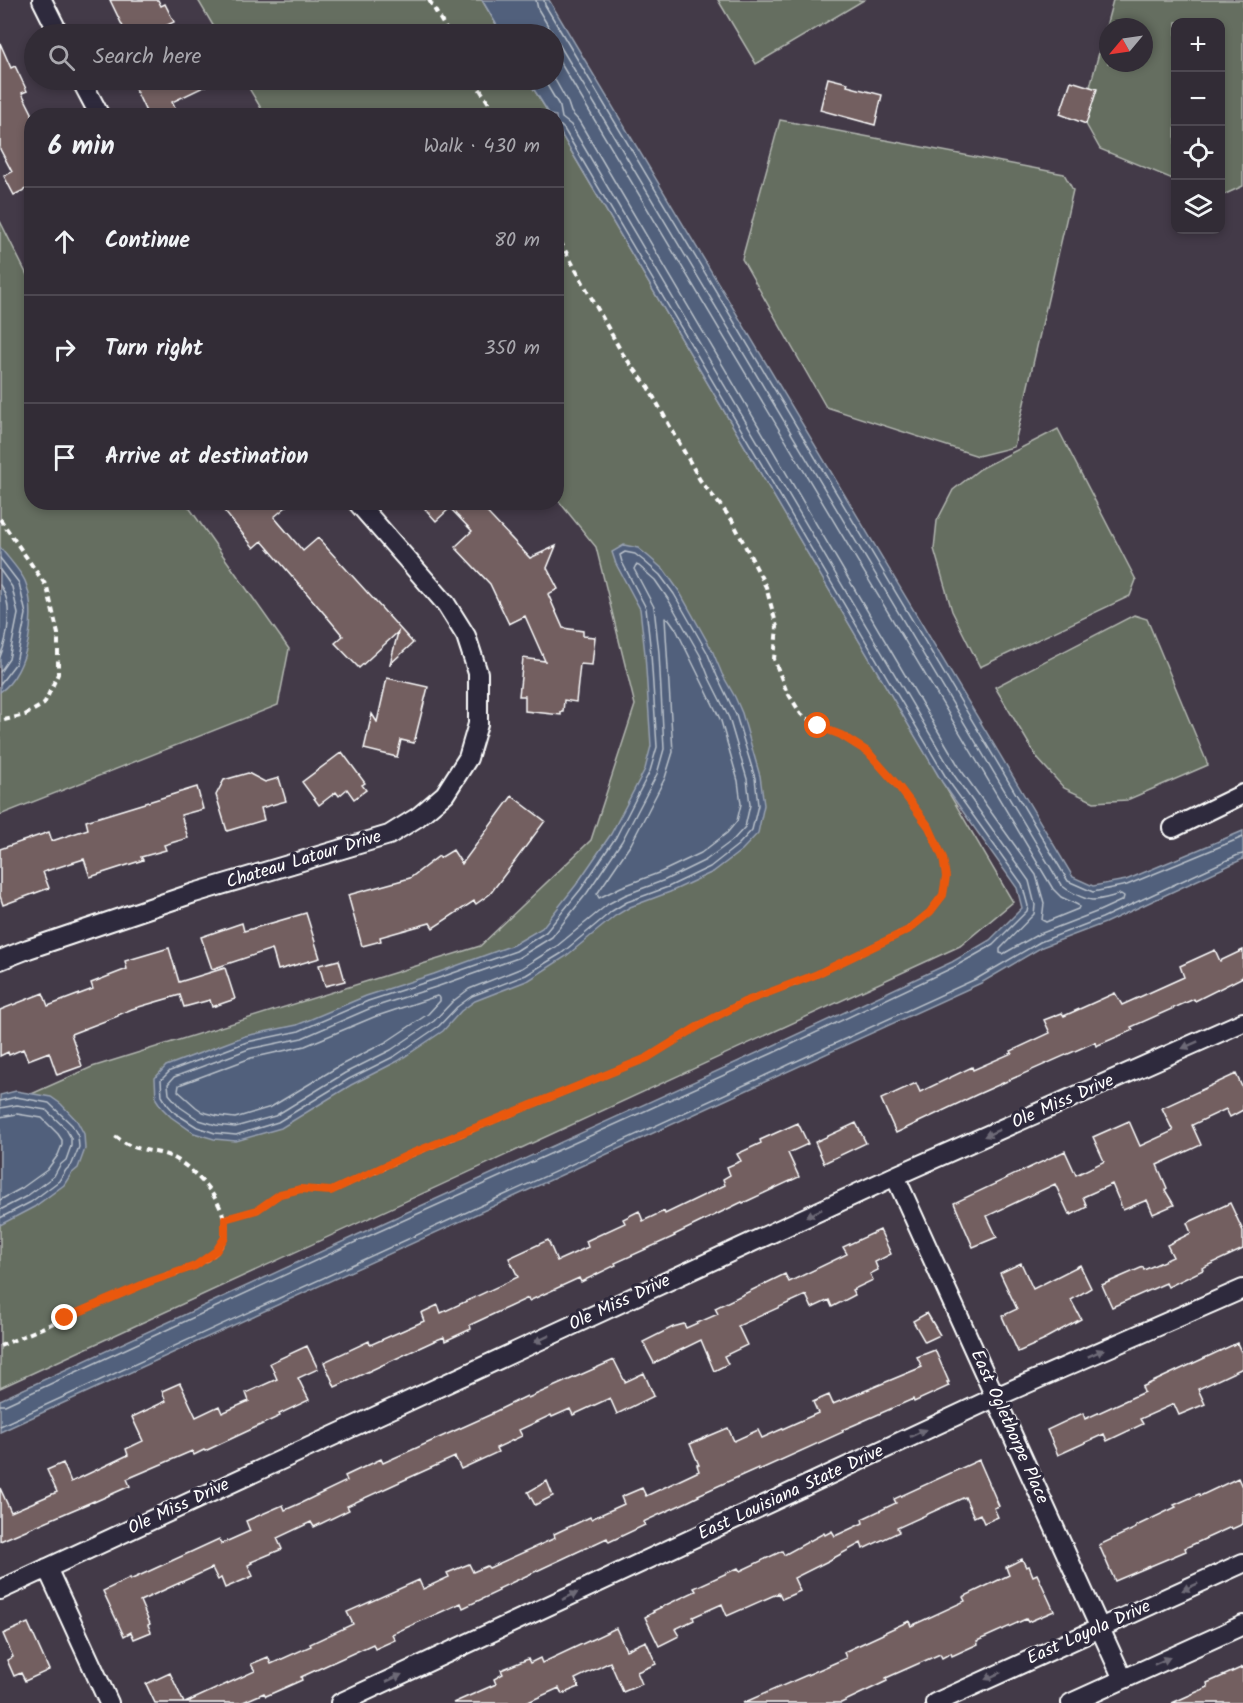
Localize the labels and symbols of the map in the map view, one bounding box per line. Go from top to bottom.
north arrow [1099,18,1153,72]
route start [804,712,830,738]
street label: Chateau Latour Drive [223,823,385,897]
one-way arrow [1181,1041,1198,1050]
street label: Ole Miss Drive [1007,1067,1119,1137]
one-way arrow [983,1129,1001,1138]
one-way arrow [806,1209,823,1218]
street label: Ole Miss Drive [564,1267,676,1339]
route end [51,1304,77,1330]
one-way arrow [534,1335,551,1344]
street label: East Oglethorpe Place [962,1345,1056,1509]
one-way arrow [1087,1348,1105,1357]
one-way arrow [910,1429,927,1438]
street label: East Louisiana State Drive [693,1437,889,1549]
street label: Ole Miss Drive [123,1471,235,1543]
one-way arrow [1180,1582,1198,1592]
one-way arrow [562,1591,579,1600]
street label: East Loyola Drive [1022,1593,1156,1673]
one-way arrow [1154,1657,1171,1666]
one-way arrow [985,1672,1002,1681]
one-way arrow [385,1674,402,1683]

